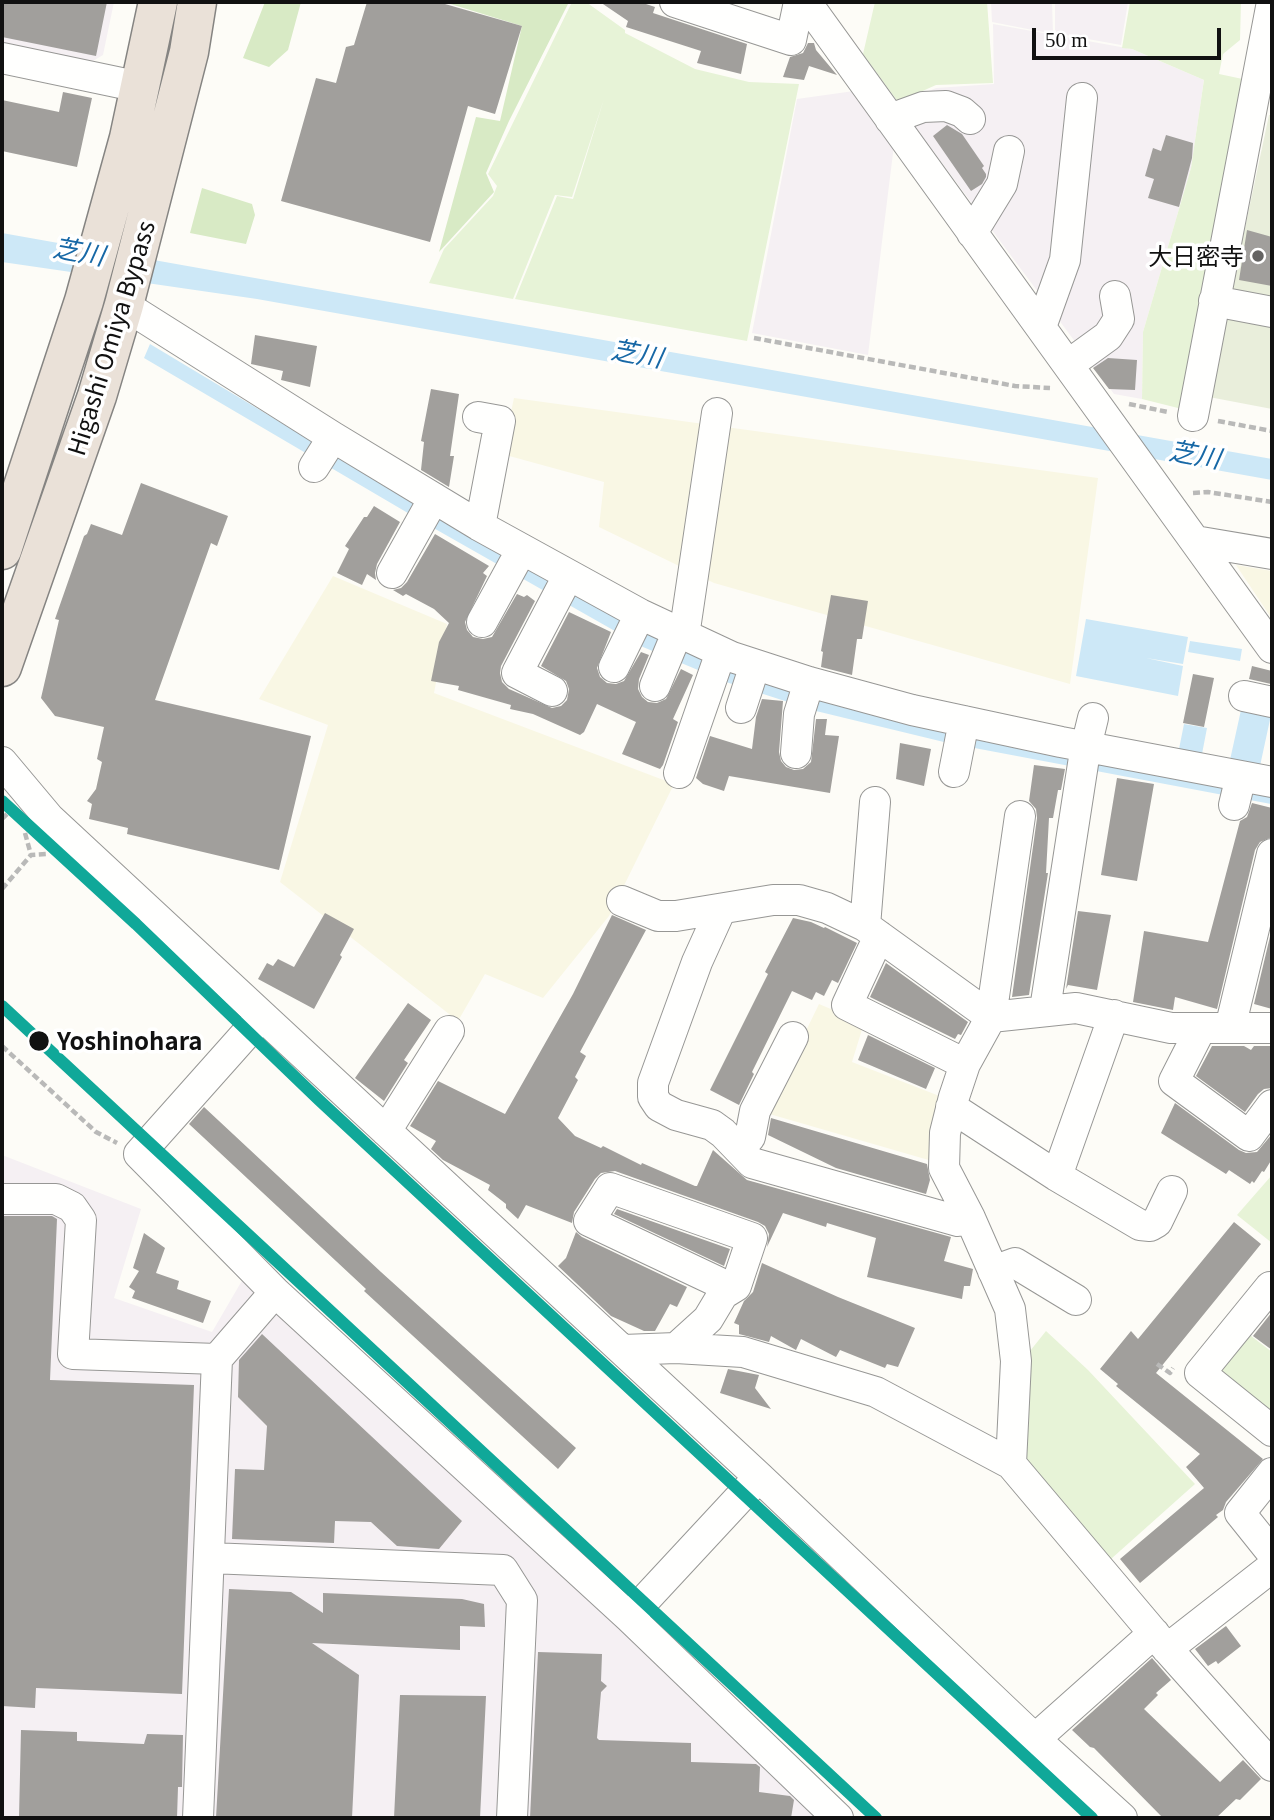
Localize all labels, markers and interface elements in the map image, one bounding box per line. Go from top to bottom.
scale bar [1036,14,1225,58]
text: 50 m [1045,28,1088,52]
street label: Higashi Omiya Bypass [62,217,160,459]
water label: 芝川 [51,231,107,271]
place label: 大日密寺 [1148,242,1244,270]
marker: 大日密寺 [1250,248,1266,264]
water label: 芝川 [609,333,665,373]
water label: 芝川 [1167,434,1223,474]
place label: Yoshinohara [57,1027,202,1055]
marker: Yoshinohara [27,1029,51,1053]

